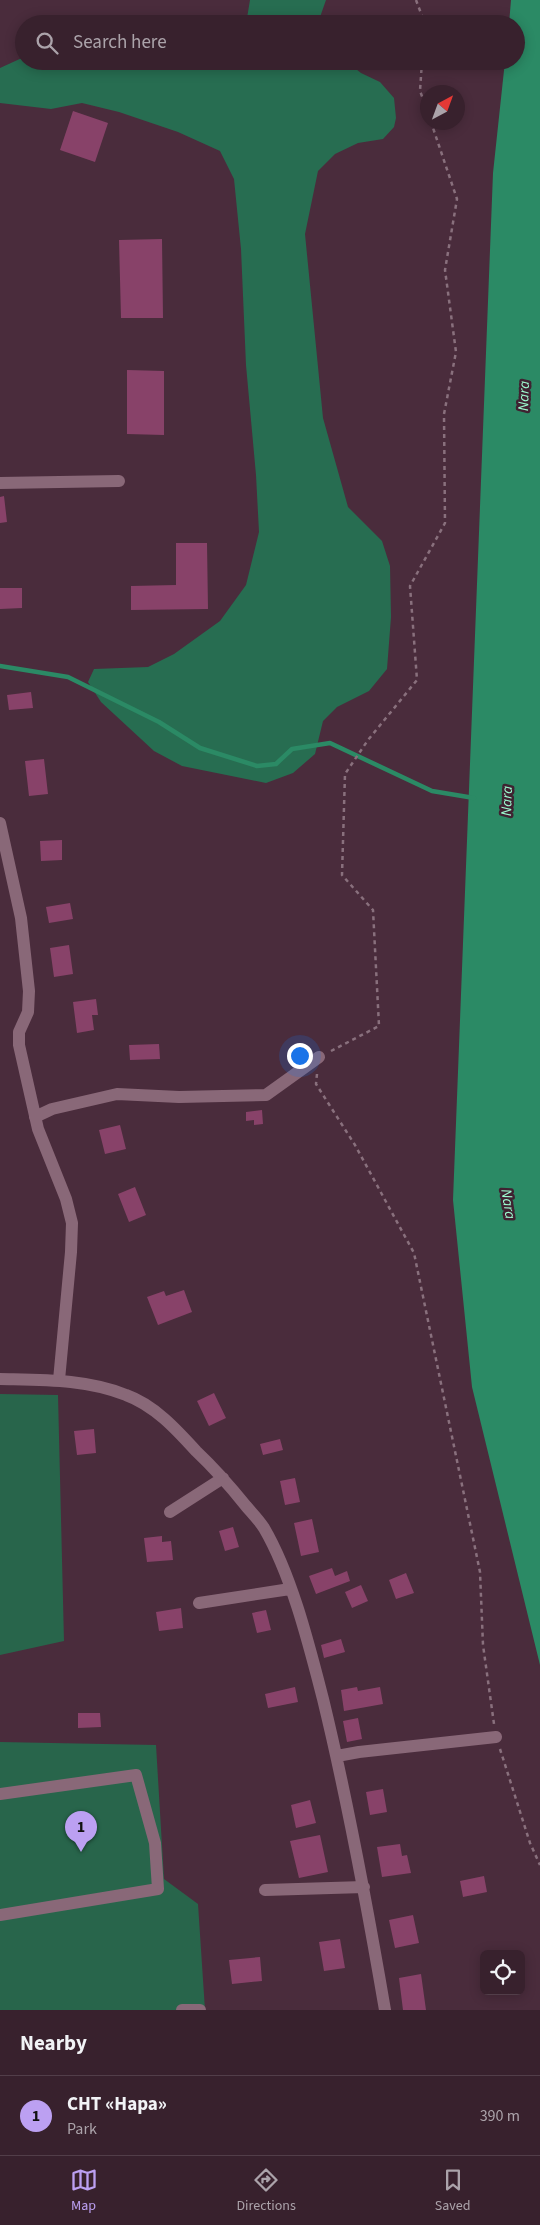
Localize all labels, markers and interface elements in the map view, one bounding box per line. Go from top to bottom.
search box [15,15,525,70]
icon: search [33,29,61,57]
text: Search here [73,29,167,56]
north arrow [420,85,465,130]
water label: Nara [513,380,535,412]
water label: Nara [496,785,518,817]
your location [287,1043,313,1069]
water label: Nara [495,1187,521,1221]
pin: 1 [65,1811,97,1852]
map controls [480,1950,525,1995]
button: locate [480,1950,525,1995]
text: Nearby [20,2028,87,2058]
text: СНТ «Нара» [67,2091,167,2118]
text: 1 [32,2105,40,2127]
text: 390 m [480,2105,520,2127]
text: Park [67,2118,97,2140]
tab: Map [70,2166,98,2216]
tab: Directions [237,2166,296,2216]
tab: Saved [435,2166,470,2216]

